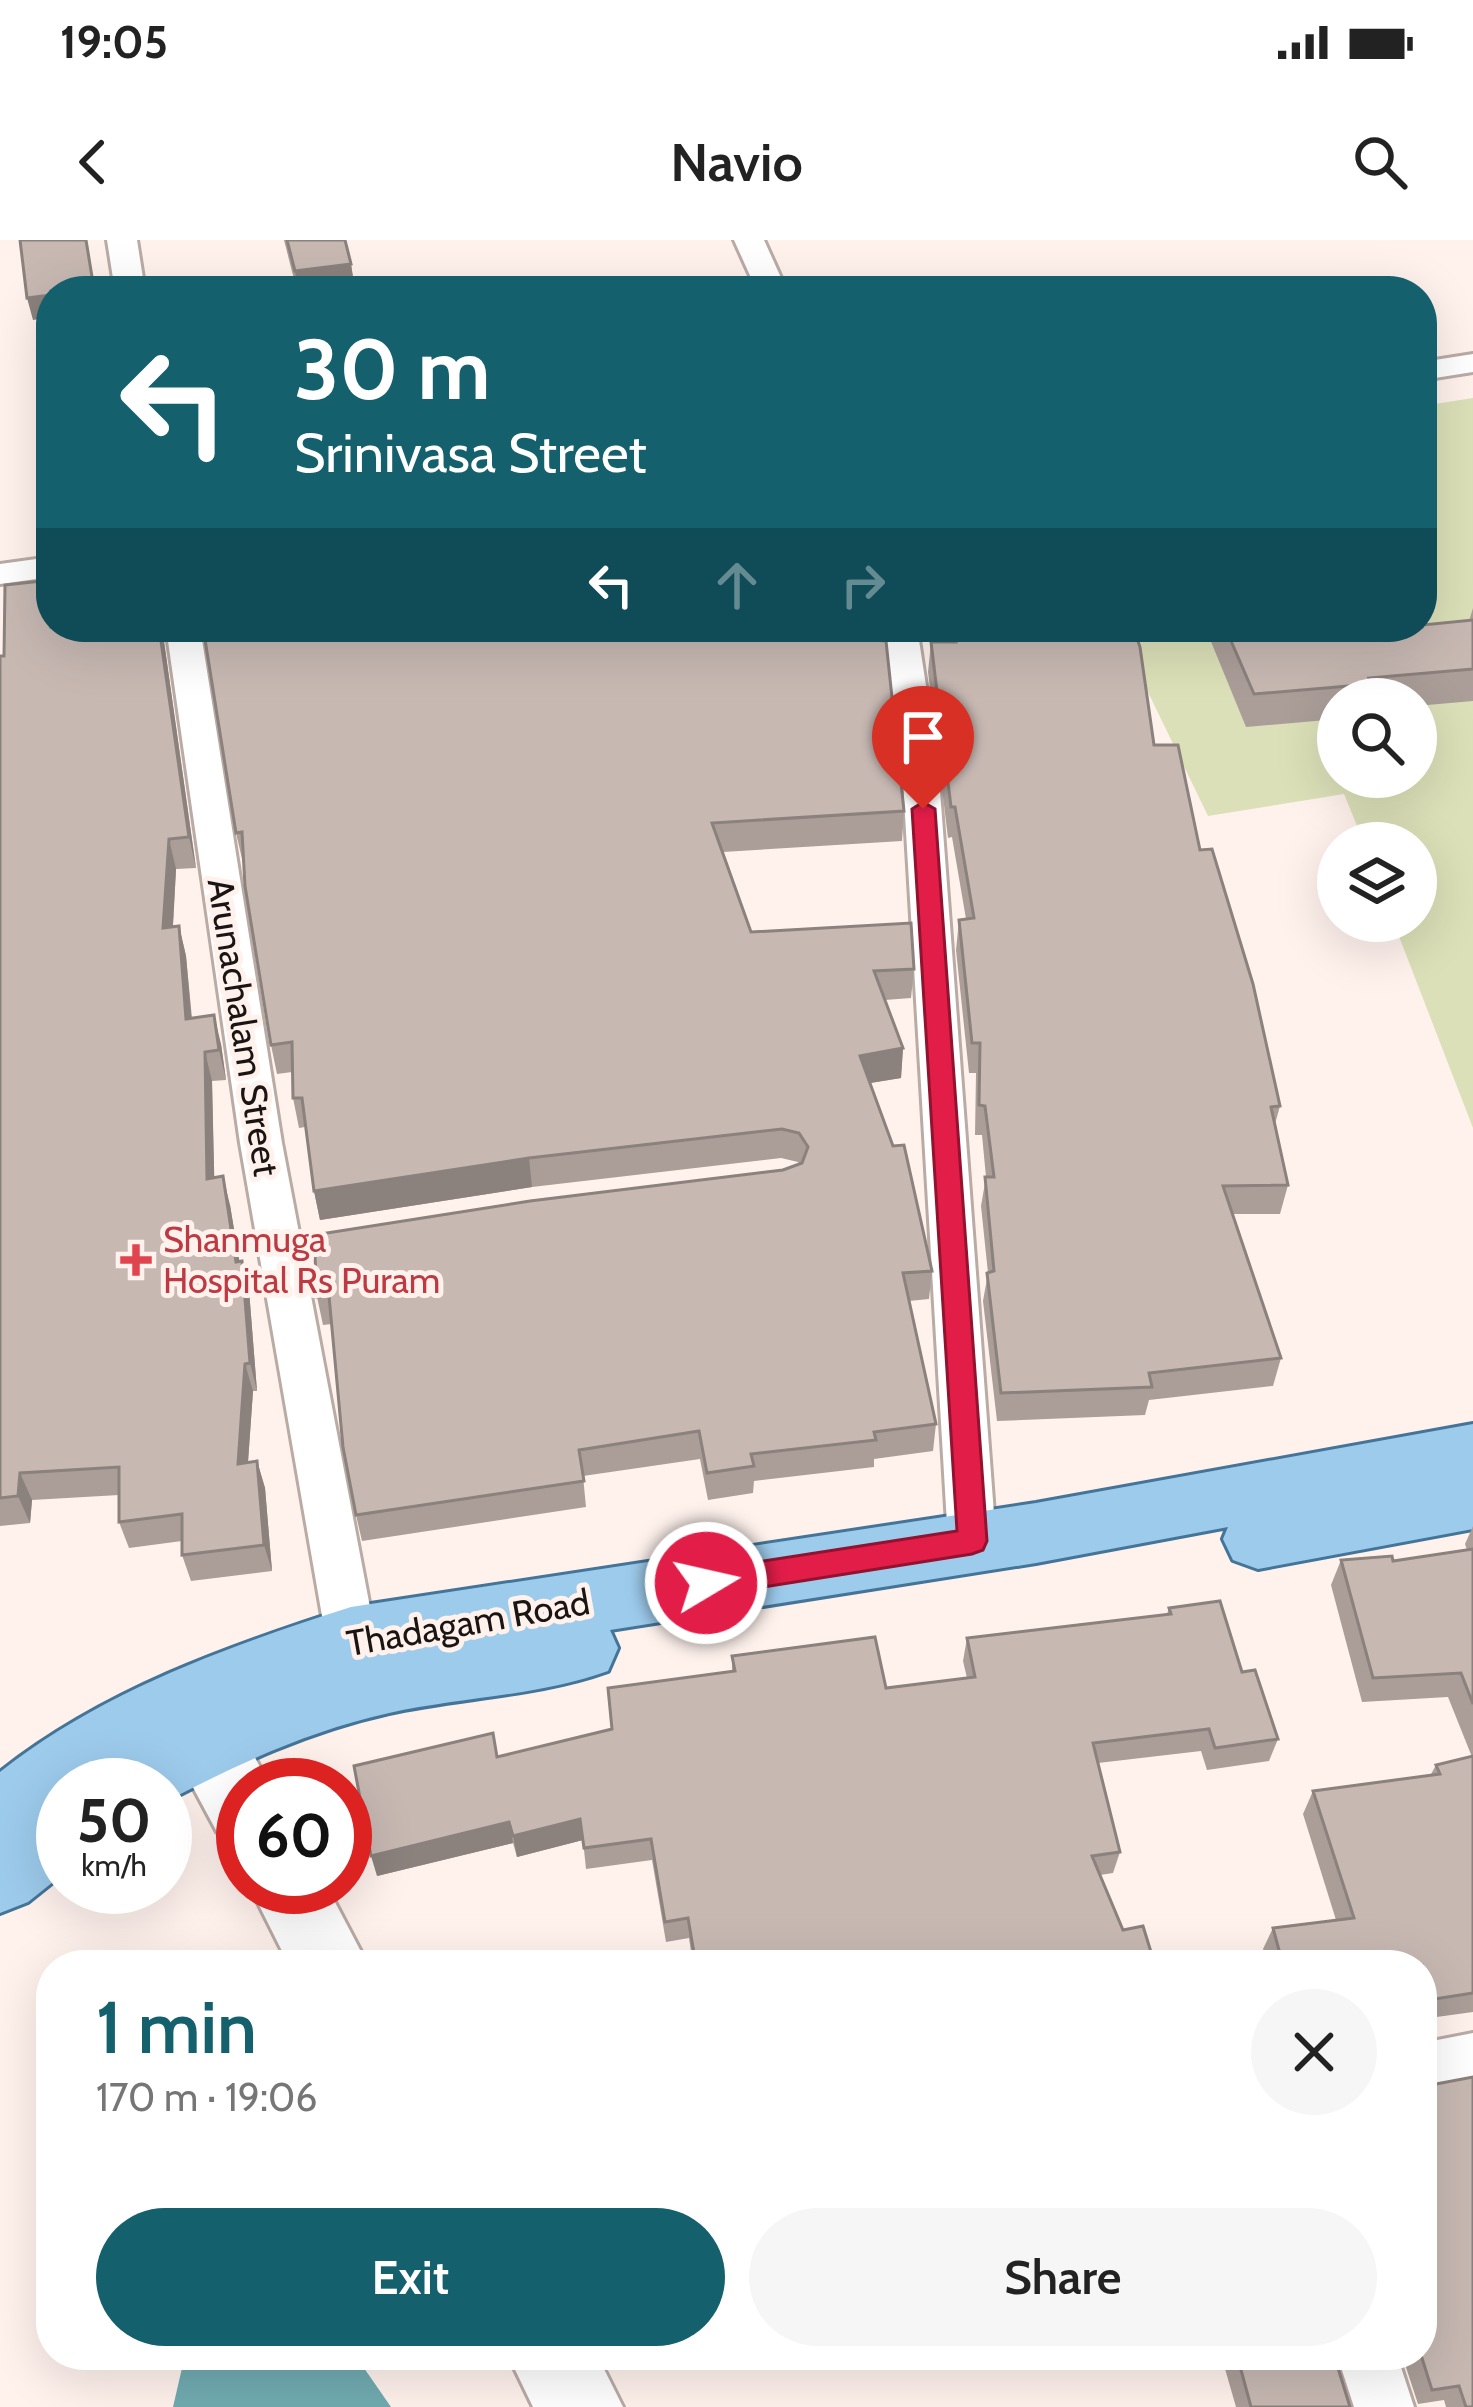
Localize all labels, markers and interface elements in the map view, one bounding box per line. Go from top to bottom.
text: 19:05 [60,15,168,69]
icon: back [60,129,126,195]
text: Navio [670,129,803,195]
icon: search [1347,129,1413,195]
text: 30 m [294,318,490,420]
icon: left [96,324,252,480]
text: Srinivasa Street [294,420,647,486]
icon: left [578,552,644,618]
icon: ahead [704,552,770,618]
icon: right [830,552,896,618]
map controls [1317,678,1437,942]
button: search [1317,678,1437,798]
pin [872,686,974,809]
icon: arrive [890,704,956,770]
button: layers [1317,822,1437,942]
street label: Arunachalam Street [199,875,289,1179]
place label: Shanmuga Hospital Rs Puram [163,1217,440,1302]
marker: Shanmuga Hospital Rs Puram [120,1244,152,1276]
position arrow [643,1520,769,1646]
street label: Thadagam Road [343,1579,593,1665]
speed limit sign: 60 [216,1758,372,1914]
text: 50 [77,1784,151,1857]
text: km/h [81,1847,147,1884]
text: 1 min [96,1984,257,2071]
button: close [1251,1989,1377,2115]
text: 170 m · 19:06 [96,2073,317,2121]
button: Exit [96,2208,725,2346]
button: Share [749,2208,1377,2346]

